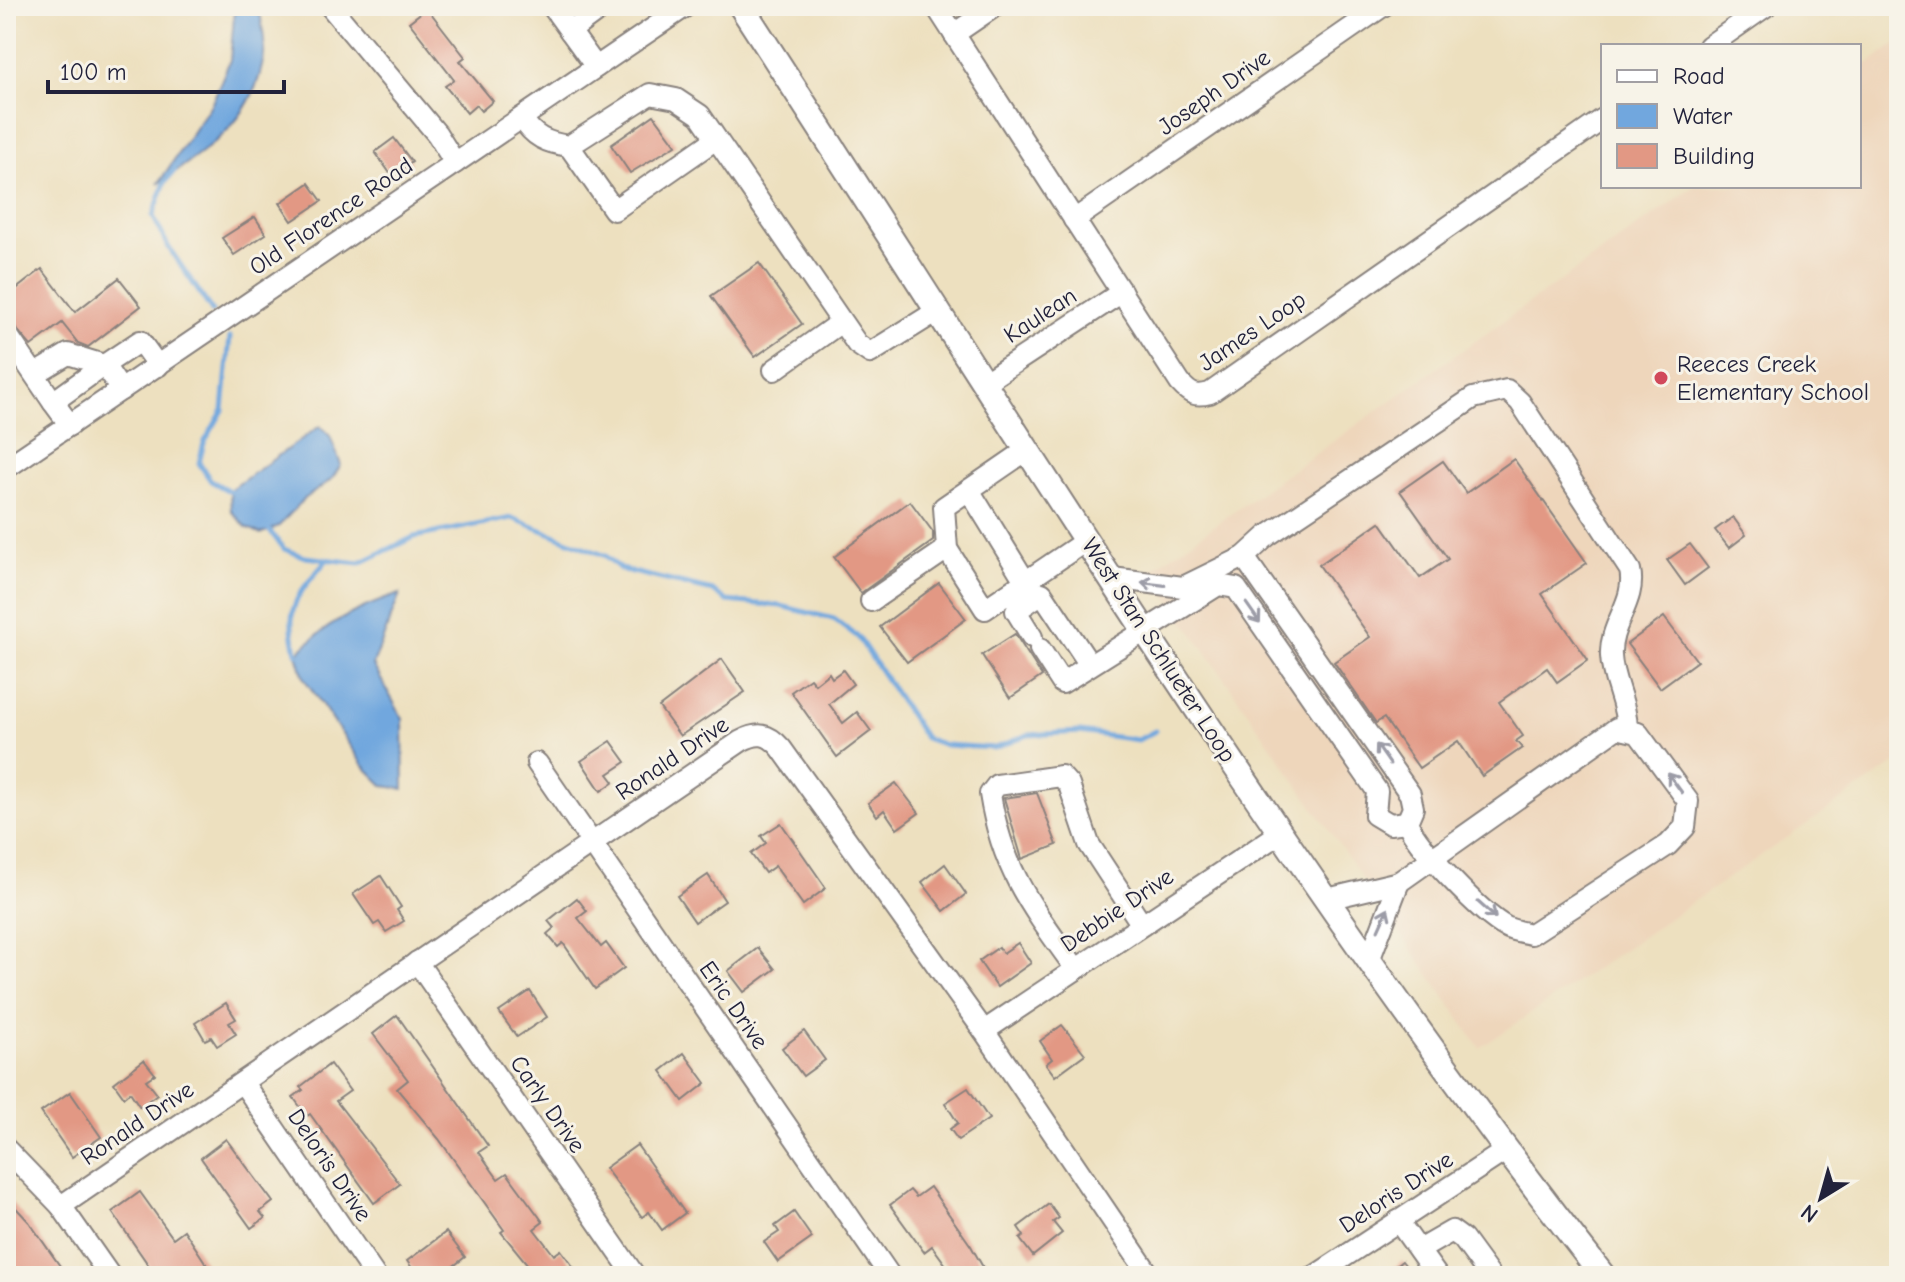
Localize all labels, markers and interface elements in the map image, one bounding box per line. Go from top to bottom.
street label: Joseph Drive [1152,43,1276,141]
scale bar [48,44,284,94]
legend [1601,44,1861,188]
text: 100 m [60,58,127,86]
text: Road [1673,62,1725,90]
text: Water [1673,102,1733,130]
text: Building [1673,142,1755,170]
street label: Old Florence Road [244,151,418,281]
street label: Kaulean [998,281,1082,349]
street label: James Loop [1193,285,1311,377]
place label: Reeces Creek Elementary School [1677,350,1869,406]
marker: Reeces Creek Elementary School [1652,369,1670,387]
street label: West Stan Schlueter Loop [1076,533,1242,767]
one-way arrow [1141,576,1166,591]
one-way arrow [1245,601,1261,623]
street label: Ronald Drive [610,710,734,806]
one-way arrow [1375,744,1391,766]
one-way arrow [1667,773,1683,795]
street label: Debbie Drive [1055,862,1179,958]
one-way arrow [1476,901,1496,919]
one-way arrow [1376,907,1391,931]
street label: Eric Drive [694,956,774,1054]
street label: Carly Drive [504,1050,592,1158]
street label: Ronald Drive [75,1075,199,1171]
street label: Deloris Drive [282,1103,378,1227]
street label: Deloris Drive [1334,1145,1458,1239]
north arrow [1781,1158,1861,1238]
text: N [1796,1198,1823,1228]

